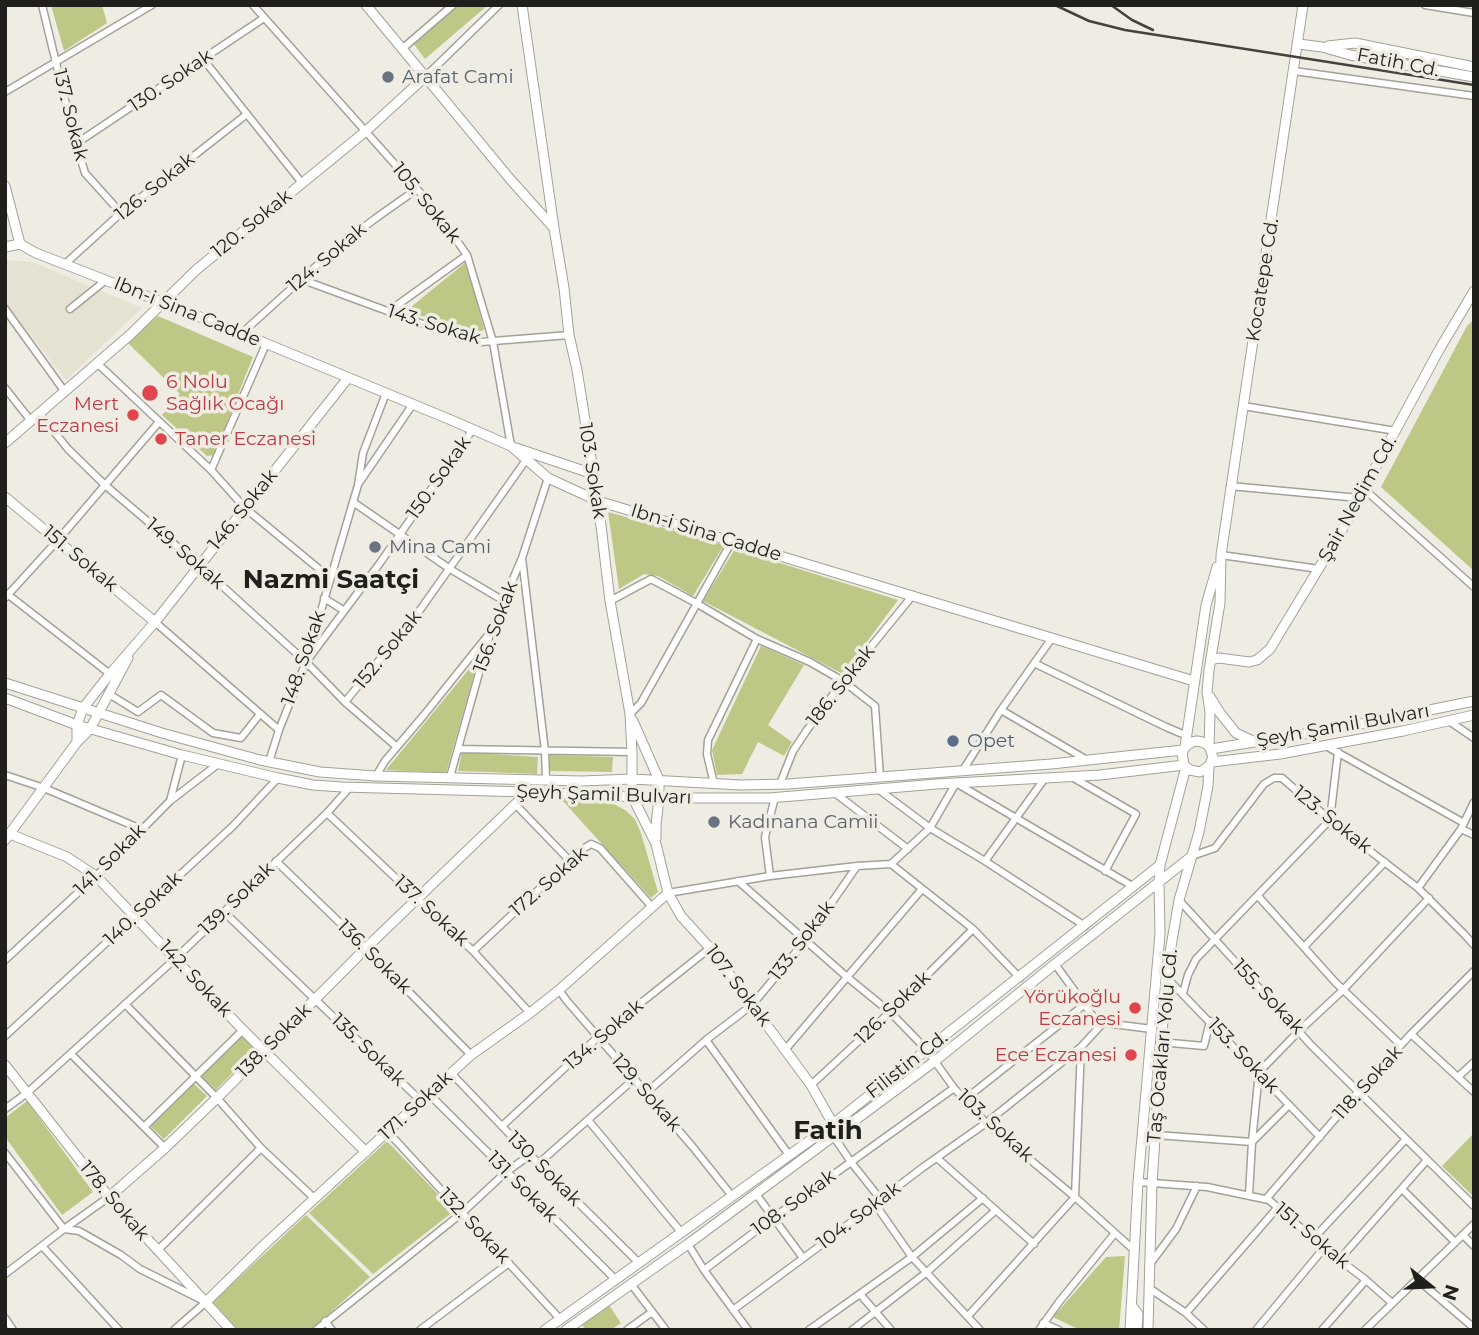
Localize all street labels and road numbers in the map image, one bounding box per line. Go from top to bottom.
street label: Fatih Cd. [1355,44,1441,82]
street label: 130. Sokak [125,45,217,117]
street label: 137. Sokak [48,67,92,163]
street label: 126. Sokak [111,148,199,226]
street label: 105. Sokak [387,158,465,248]
street label: 120. Sokak [207,185,297,263]
street label: Kocatepe Cd. [1242,216,1284,344]
street label: 124. Sokak [283,218,371,298]
street label: Ibn-i Sina Cadde [110,272,264,352]
street label: 143. Sokak [385,300,483,350]
street label: 103. Sokak [573,422,611,520]
street label: 150. Sokak [402,432,476,524]
street label: Şair Nedim Cd. [1314,432,1402,566]
street label: 146. Sokak [203,465,283,555]
street label: Ibn-i Sina Cadde [628,499,784,567]
street label: 149. Sokak [141,514,229,594]
street label: 151. Sokak [38,521,122,597]
street label: 156. Sokak [469,578,523,676]
street label: 152. Sokak [349,606,427,694]
street label: 148. Sokak [277,608,331,708]
street label: 186. Sokak [802,641,880,731]
street label: Şeyh Şamil Bulvarı [1255,700,1431,752]
street label: Şeyh Şamil Bulvarı [516,781,692,809]
street label: 123. Sokak [1288,781,1376,859]
street label: 141. Sokak [69,819,151,901]
street label: 172. Sokak [506,842,592,922]
street label: 139. Sokak [195,858,279,940]
street label: 140. Sokak [99,867,187,951]
street label: 137. Sokak [389,871,473,951]
street label: 133. Sokak [764,896,840,986]
street label: 136. Sokak [332,915,416,999]
street label: 142. Sokak [154,936,236,1022]
street label: 107. Sokak [700,941,776,1031]
street label: Taş Ocakları Yolu Cd. [1143,948,1183,1144]
street label: 155. Sokak [1227,955,1309,1039]
street label: 126. Sokak [851,967,935,1049]
street label: 134. Sokak [560,995,648,1075]
street label: 138. Sokak [232,999,316,1083]
street label: 135. Sokak [326,1009,410,1091]
street label: 153. Sokak [1202,1014,1284,1098]
street label: Filistin Cd. [862,1026,952,1104]
street label: 118. Sokak [1329,1041,1407,1125]
street label: 129. Sokak [606,1050,686,1136]
street label: 171. Sokak [375,1066,457,1146]
street label: 103. Sokak [952,1085,1038,1167]
street label: 130. Sokak [502,1127,586,1211]
street label: 131. Sokak [482,1147,562,1227]
street label: 178. Sokak [74,1157,154,1245]
street label: 108. Sokak [748,1165,840,1241]
street label: 104. Sokak [813,1177,905,1255]
street label: 132. Sokak [433,1184,515,1268]
street label: 151. Sokak [1270,1198,1354,1274]

